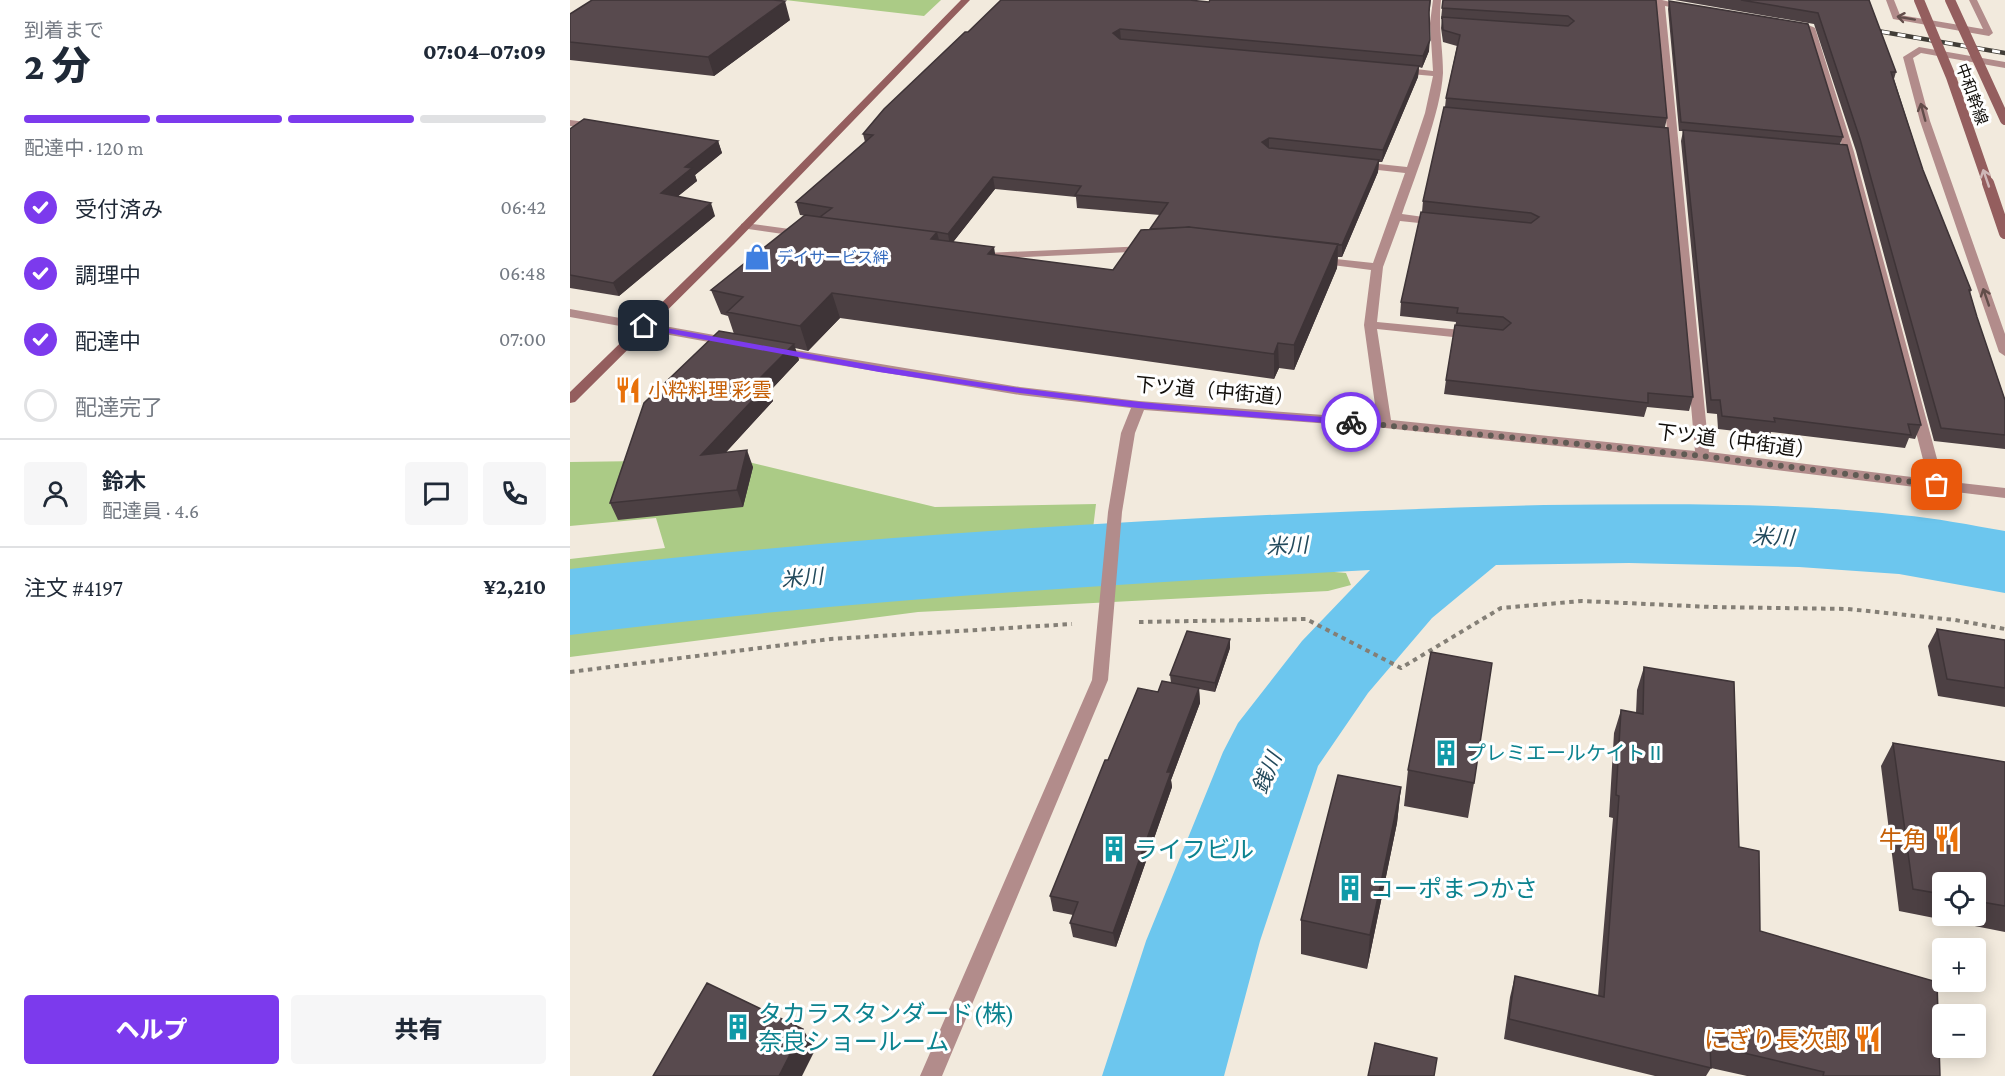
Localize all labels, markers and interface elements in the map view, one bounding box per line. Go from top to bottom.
one-way arrow [1897,13,1916,24]
text: 到着まで [24,19,104,41]
text: 07:04–07:09 [423,39,546,64]
text: 2 分 [24,44,91,87]
street label: 中和幹線 [1953,61,1991,127]
one-way arrow [1916,103,1928,122]
text: 配達中 · 120 m [24,137,144,159]
one-way arrow [1979,169,1990,188]
icon: check [24,191,57,224]
text: 06:42 [500,196,546,218]
text: 受付済み [75,197,163,222]
shop icon: デイサービス絆 [742,242,772,272]
place label: デイサービス絆 [777,249,889,266]
icon: check [24,257,57,290]
text: 06:48 [499,262,546,284]
text: 調理中 [75,263,141,288]
one-way arrow [1979,288,1990,307]
pin [618,300,669,351]
icon: home [627,309,660,342]
icon: check [24,323,57,356]
text: 07:00 [499,328,546,350]
text: 配達中 [75,329,141,354]
street label: 下ツ道（中街道） [1134,373,1296,409]
restaurant icon: 小粋料理 彩雲 [613,375,643,405]
place label: 小粋料理 彩雲 [648,379,772,401]
courier [1321,392,1381,452]
text: 配達完了 [75,395,163,420]
icon: bike [1335,406,1368,439]
street label: 下ツ道（中街道） [1655,420,1817,462]
pin [1911,459,1962,510]
button: person [24,462,87,525]
button: chat [405,462,468,525]
button: phone [483,462,546,525]
icon: bag [1920,468,1953,501]
text: 鈴木 [102,469,146,494]
text: 配達員 · 4.6 [102,500,199,522]
water label: 米川 [1751,524,1797,550]
water label: 米川 [1265,533,1311,559]
water label: 米川 [780,564,826,592]
text: ¥2,210 [484,574,546,599]
text: 注文 #4197 [24,576,123,601]
building icon: プレミエールケイトⅡ [1431,738,1461,768]
place label: プレミエールケイトⅡ [1466,742,1666,764]
water label: 銭川 [1248,747,1287,797]
restaurant icon: 牛角 [1932,824,1962,854]
place label: 牛角 [1879,826,1927,853]
building icon: ライフビル [1099,834,1129,864]
place label: ライフビル [1134,836,1254,863]
map controls [1932,872,1986,1058]
button: locate [1932,872,1986,926]
building icon: コーポまつかさ [1335,873,1365,903]
place label: コーポまつかさ [1370,875,1538,902]
button: + [1932,938,1986,992]
button: ヘルプ [24,995,279,1064]
button: 共有 [291,995,546,1064]
place label: タカラスタンダード(株) 奈良ショールーム [758,1000,1014,1055]
button: − [1932,1004,1986,1058]
building icon: タカラスタンダード(株) 奈良ショールーム [723,1012,753,1042]
restaurant icon: にぎり長次郎 [1853,1024,1883,1054]
place label: にぎり長次郎 [1704,1026,1848,1053]

